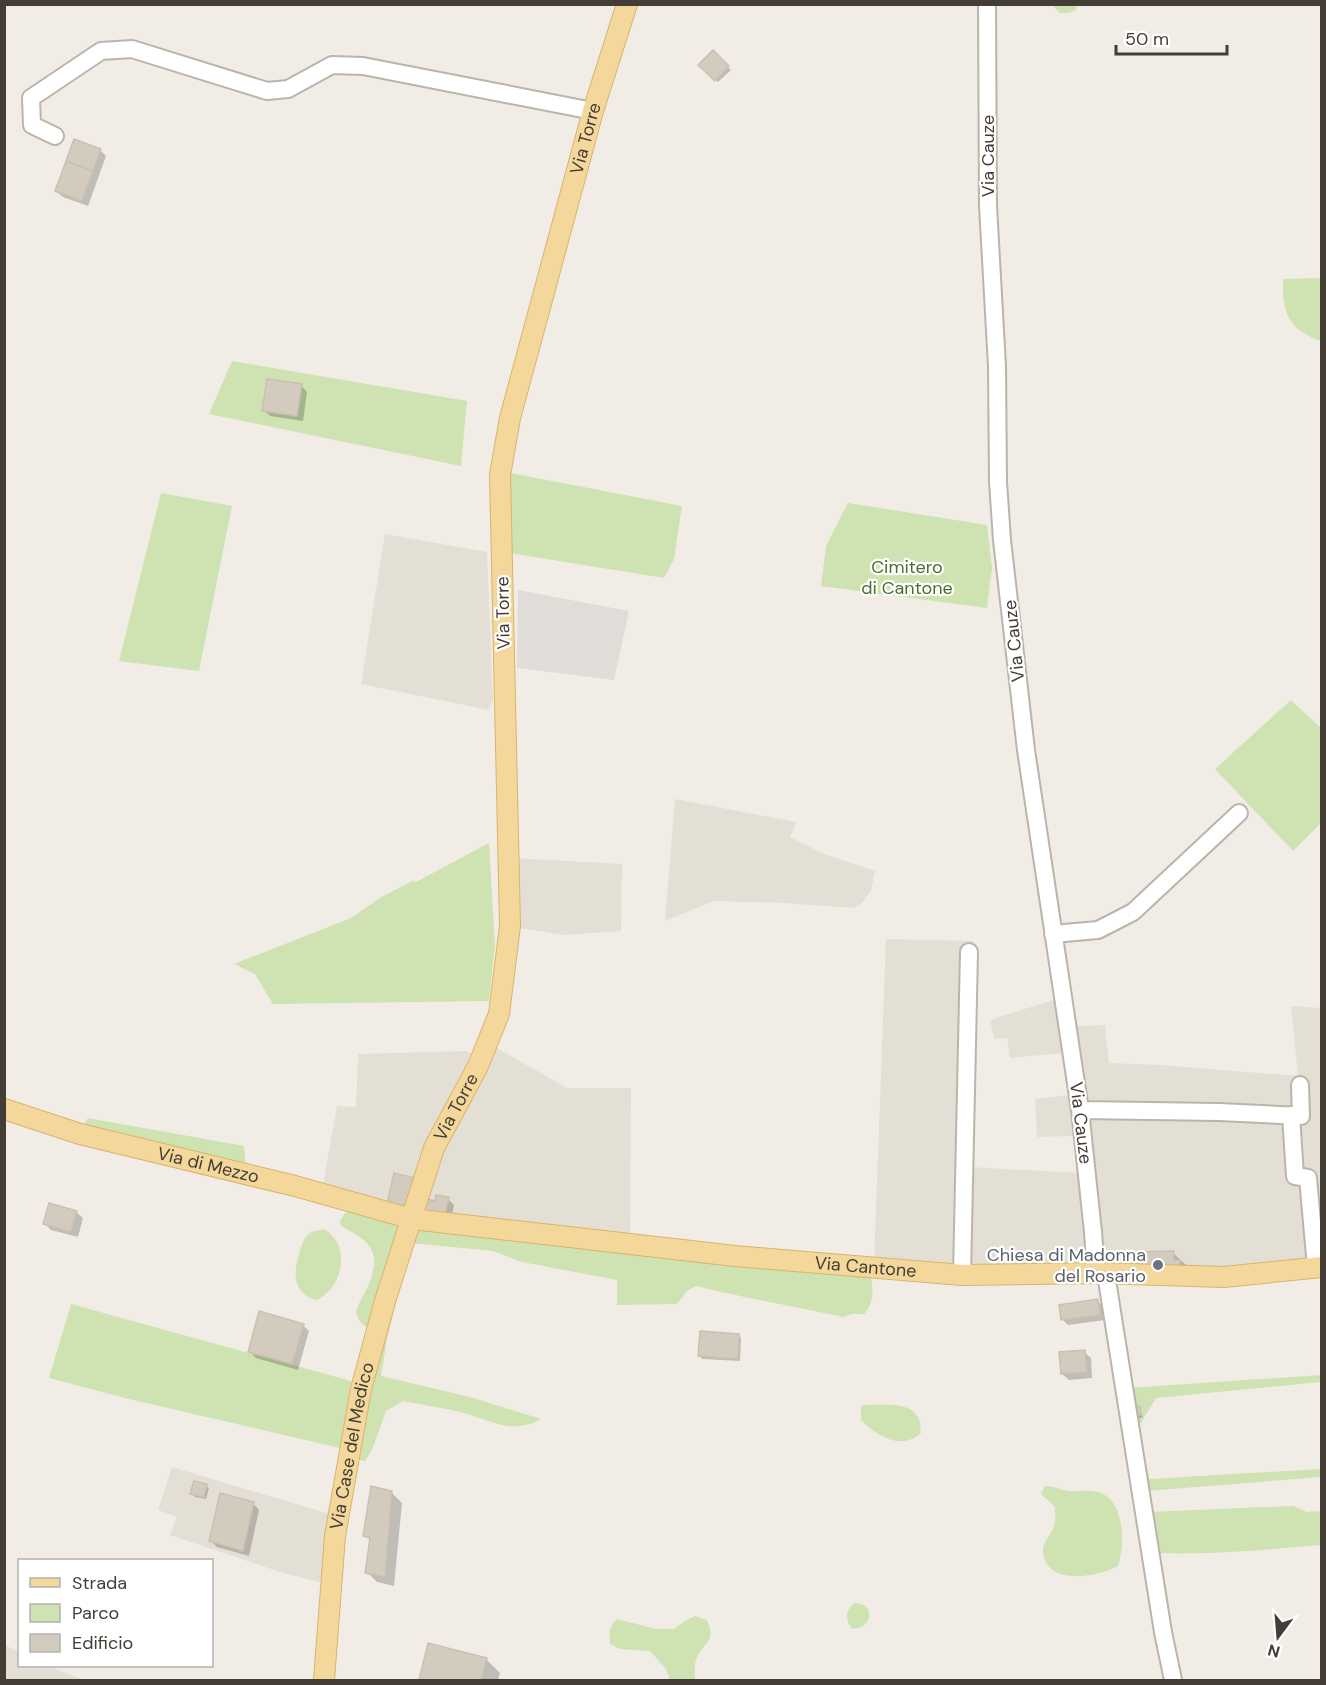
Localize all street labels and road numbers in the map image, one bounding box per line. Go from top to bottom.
street label: Via Torre [564,99,607,177]
street label: Via Cauze [976,115,1000,197]
street label: Via Torre [490,576,516,650]
street label: Via Cauze [998,599,1030,683]
street label: Via Torre [428,1069,484,1145]
street label: Via Cauze [1064,1081,1098,1165]
street label: Via di Mezzo [155,1141,262,1189]
street label: Via Cantone [814,1251,918,1283]
street label: Via Case del Medico [324,1359,380,1532]

